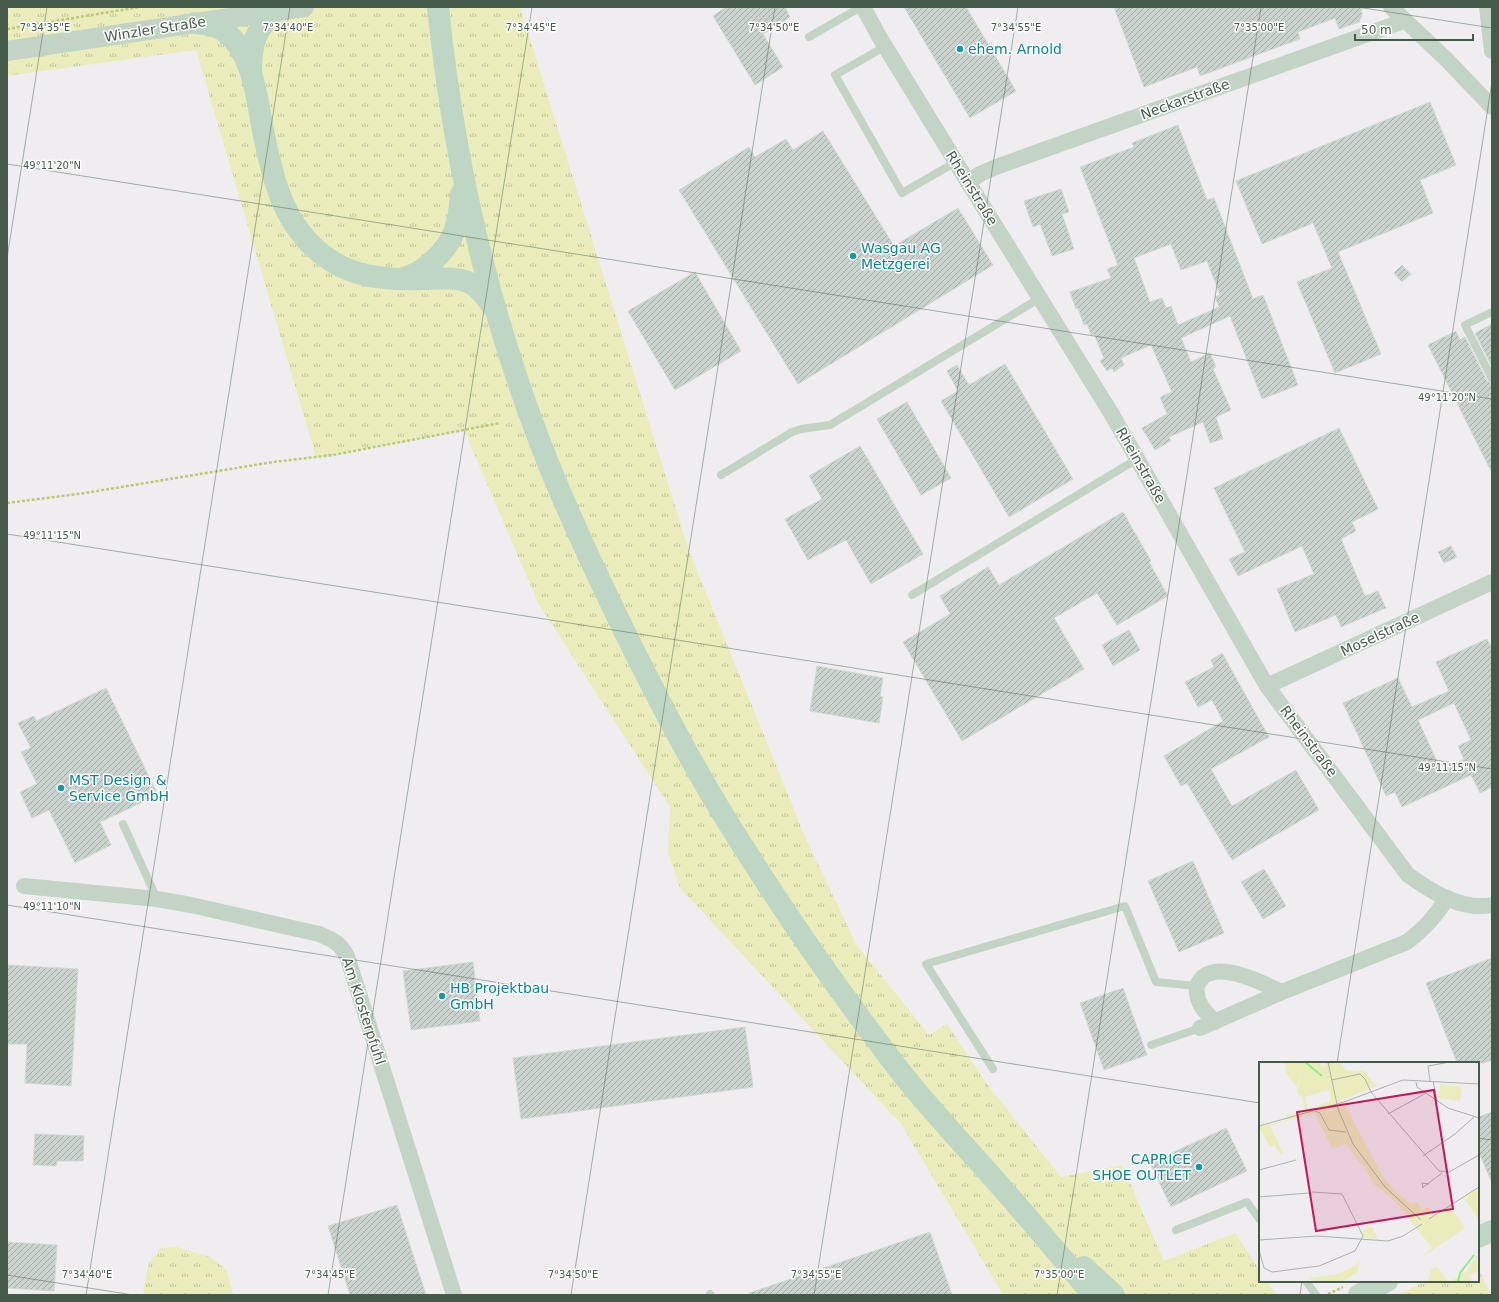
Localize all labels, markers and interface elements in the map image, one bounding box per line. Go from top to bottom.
street label: Winzler Straße [103,13,207,45]
scale bar [1355,16,1473,42]
text: 7°34'35"E [20,22,70,33]
text: 7°34'40"E [263,22,313,33]
text: 7°34'45"E [506,22,556,33]
text: 7°34'50"E [749,22,799,33]
text: 7°34'55"E [991,22,1041,33]
text: 7°35'00"E [1234,22,1284,33]
text: 50 m [1361,23,1392,37]
place label: ehem. Arnold [968,41,1062,57]
marker: ehem. Arnold [955,44,965,54]
street label: Neckarstraße [1138,75,1232,123]
street label: Rheinstraße [943,148,1001,228]
text: 49°11'20"N [23,160,81,171]
place label: Wasgau AG Metzgerei [861,240,941,272]
marker: Wasgau AG Metzgerei [848,251,858,261]
text: 49°11'20"N [1418,392,1476,403]
street label: Rheinstraße [1113,424,1169,506]
text: 49°11'15"N [23,530,81,541]
street label: Moselstraße [1338,609,1422,659]
street label: Rheinstraße [1277,702,1341,780]
text: 49°11'15"N [1418,762,1476,773]
place label: MST Design & Service GmbH [69,772,169,804]
marker: MST Design & Service GmbH [56,783,66,793]
text: 49°11'10"N [23,901,81,912]
street label: Am Klosterpfuhl [339,955,389,1067]
place label: HB Projektbau GmbH [450,980,549,1012]
marker: HB Projektbau GmbH [437,991,447,1001]
inset map [1259,1062,1479,1282]
place label: CAPRICE SHOE OUTLET [1092,1151,1191,1183]
marker: CAPRICE SHOE OUTLET [1194,1162,1204,1172]
text: 7°34'40"E [62,1269,112,1280]
text: 7°34'45"E [305,1269,355,1280]
text: 7°34'50"E [548,1269,598,1280]
text: 7°34'55"E [791,1269,841,1280]
text: 7°35'00"E [1034,1269,1084,1280]

